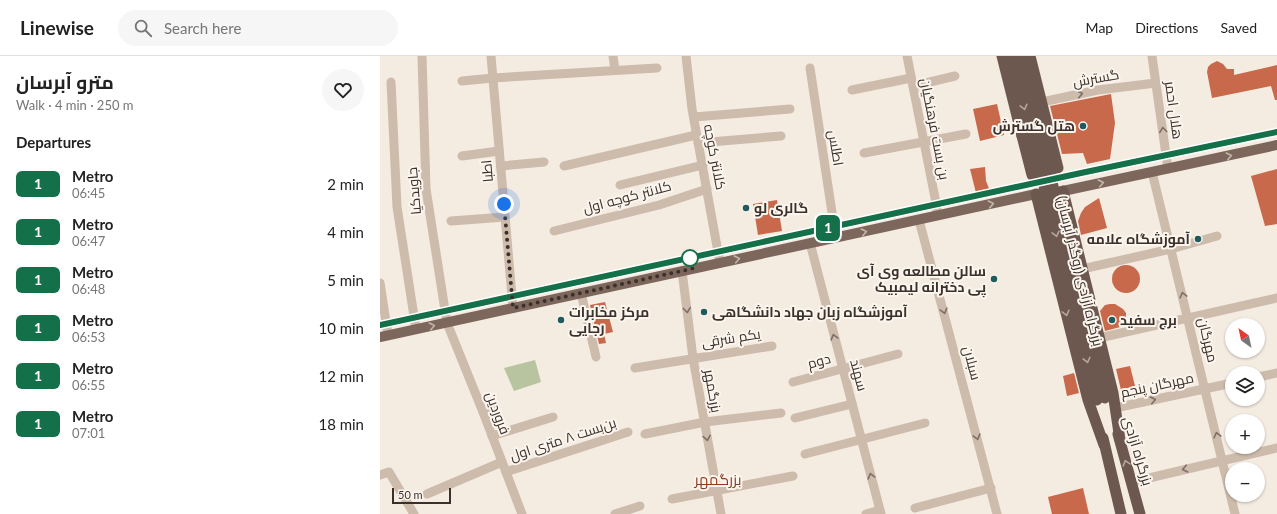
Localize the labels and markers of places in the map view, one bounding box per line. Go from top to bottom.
place label: هتل گسترش [993,117,1075,135]
marker: هتل گسترش [1078,121,1088,131]
place label: گالری لو [754,199,808,217]
marker: گالری لو [741,203,751,213]
place label: آموزشگاه علامه [1087,230,1191,248]
marker: آموزشگاه علامه [1193,234,1203,244]
unlabelled marker [681,249,699,267]
place label: سالن مطالعه وی آی پی دخترانه لیمبیک [857,262,986,298]
marker: سالن مطالعه وی آی پی دخترانه لیمبیک [989,274,999,284]
place label: مرکز مخابرات رجایی [569,303,649,337]
place label: آموزشگاه زبان جهاد دانشگاهی [712,303,908,321]
marker: آموزشگاه زبان جهاد دانشگاهی [699,307,709,317]
place label: برج سفید [1120,311,1177,330]
marker: مرکز مخابرات رجایی [556,315,566,325]
marker: برج سفید [1107,315,1117,325]

